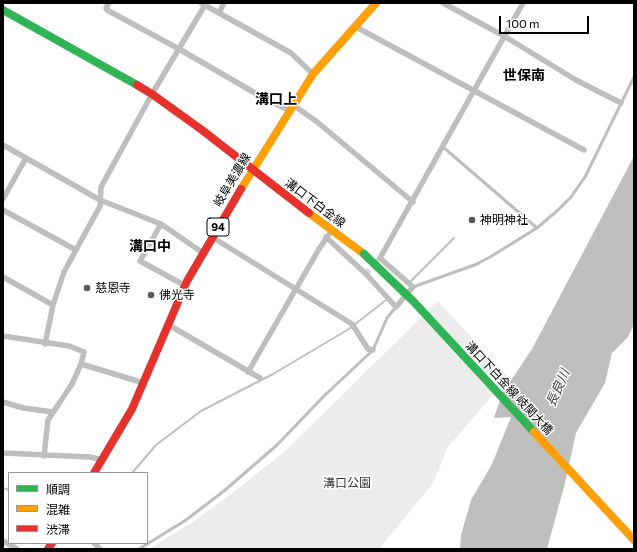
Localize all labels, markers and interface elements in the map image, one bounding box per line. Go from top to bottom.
scale bar [501,8,591,34]
text: 100 m [506,16,540,30]
district label: 世保南 [503,67,545,83]
district label: 溝口上 [255,91,297,107]
street label: 岐阜美濃線 [210,151,254,209]
street label: 溝口下白金線 [282,176,348,230]
place label: 神明神社 [480,213,528,227]
marker: 神明神社 [467,215,477,225]
road number: 94 [207,218,229,236]
district label: 溝口中 [129,238,171,254]
place label: 慈恩寺 [95,281,131,295]
marker: 慈恩寺 [82,283,92,293]
place label: 佛光寺 [159,288,195,302]
marker: 佛光寺 [146,290,156,300]
street label: 溝口下白金線 岐関大橋 [462,338,556,438]
water label: 長良川 [543,367,573,409]
legend [8,472,148,544]
park label: 溝口公園 [323,476,371,490]
text: 順調 [46,482,70,496]
text: 混雑 [46,502,70,516]
text: 渋滞 [46,522,70,536]

